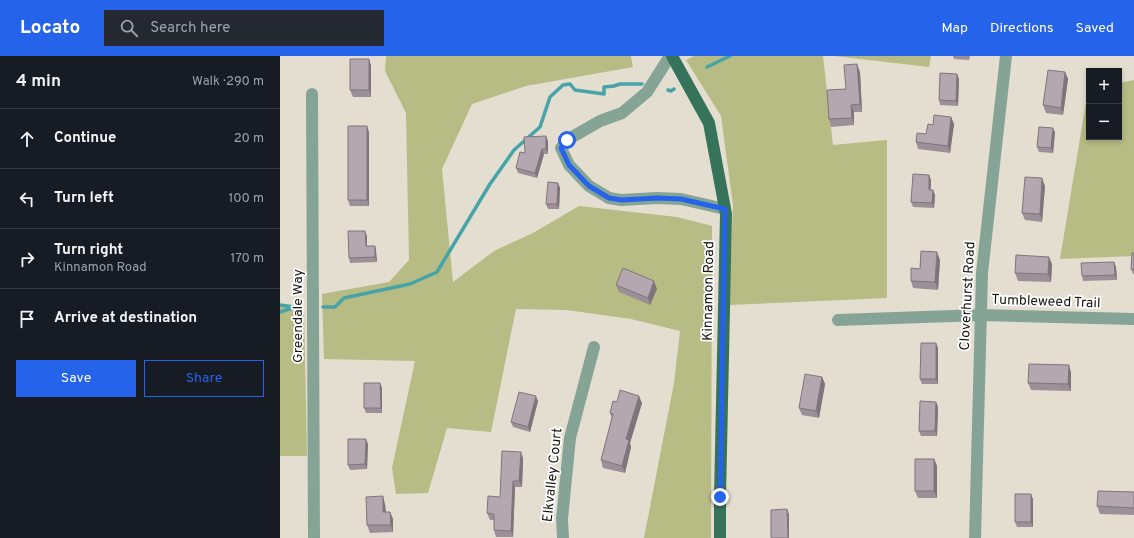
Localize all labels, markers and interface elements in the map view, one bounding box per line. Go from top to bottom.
search box [104,10,384,46]
text: Locato [20,16,80,40]
icon: search [118,17,140,39]
text: Search here [150,19,230,38]
text: Map [942,20,968,37]
text: Directions [990,20,1054,37]
text: Saved [1076,20,1114,37]
map controls [1086,68,1122,140]
button: + [1086,68,1122,104]
text: 4 min [16,71,61,93]
text: Walk · 290 m [192,74,264,90]
button: − [1086,104,1122,140]
icon: ahead [16,128,38,150]
text: Continue [54,129,116,148]
text: 20 m [234,131,264,147]
route start [558,131,576,149]
icon: left [16,188,38,210]
text: Turn left [54,189,114,208]
text: 100 m [228,191,264,207]
text: Turn right [54,241,123,260]
street label: Kinnamon Road [700,241,718,341]
street label: Cloverhurst Road [957,241,979,351]
icon: right [16,248,38,270]
text: 170 m [230,251,264,267]
text: Kinnamon Road [54,260,147,276]
street label: Greendale Way [290,269,307,363]
street label: Tumbleweed Trail [991,292,1101,312]
icon: arrive [16,308,38,330]
text: Arrive at destination [54,309,197,328]
button: Save [16,360,136,397]
button: Share [144,360,264,397]
street label: Elkvalley Court [540,427,566,523]
route end [711,488,729,506]

